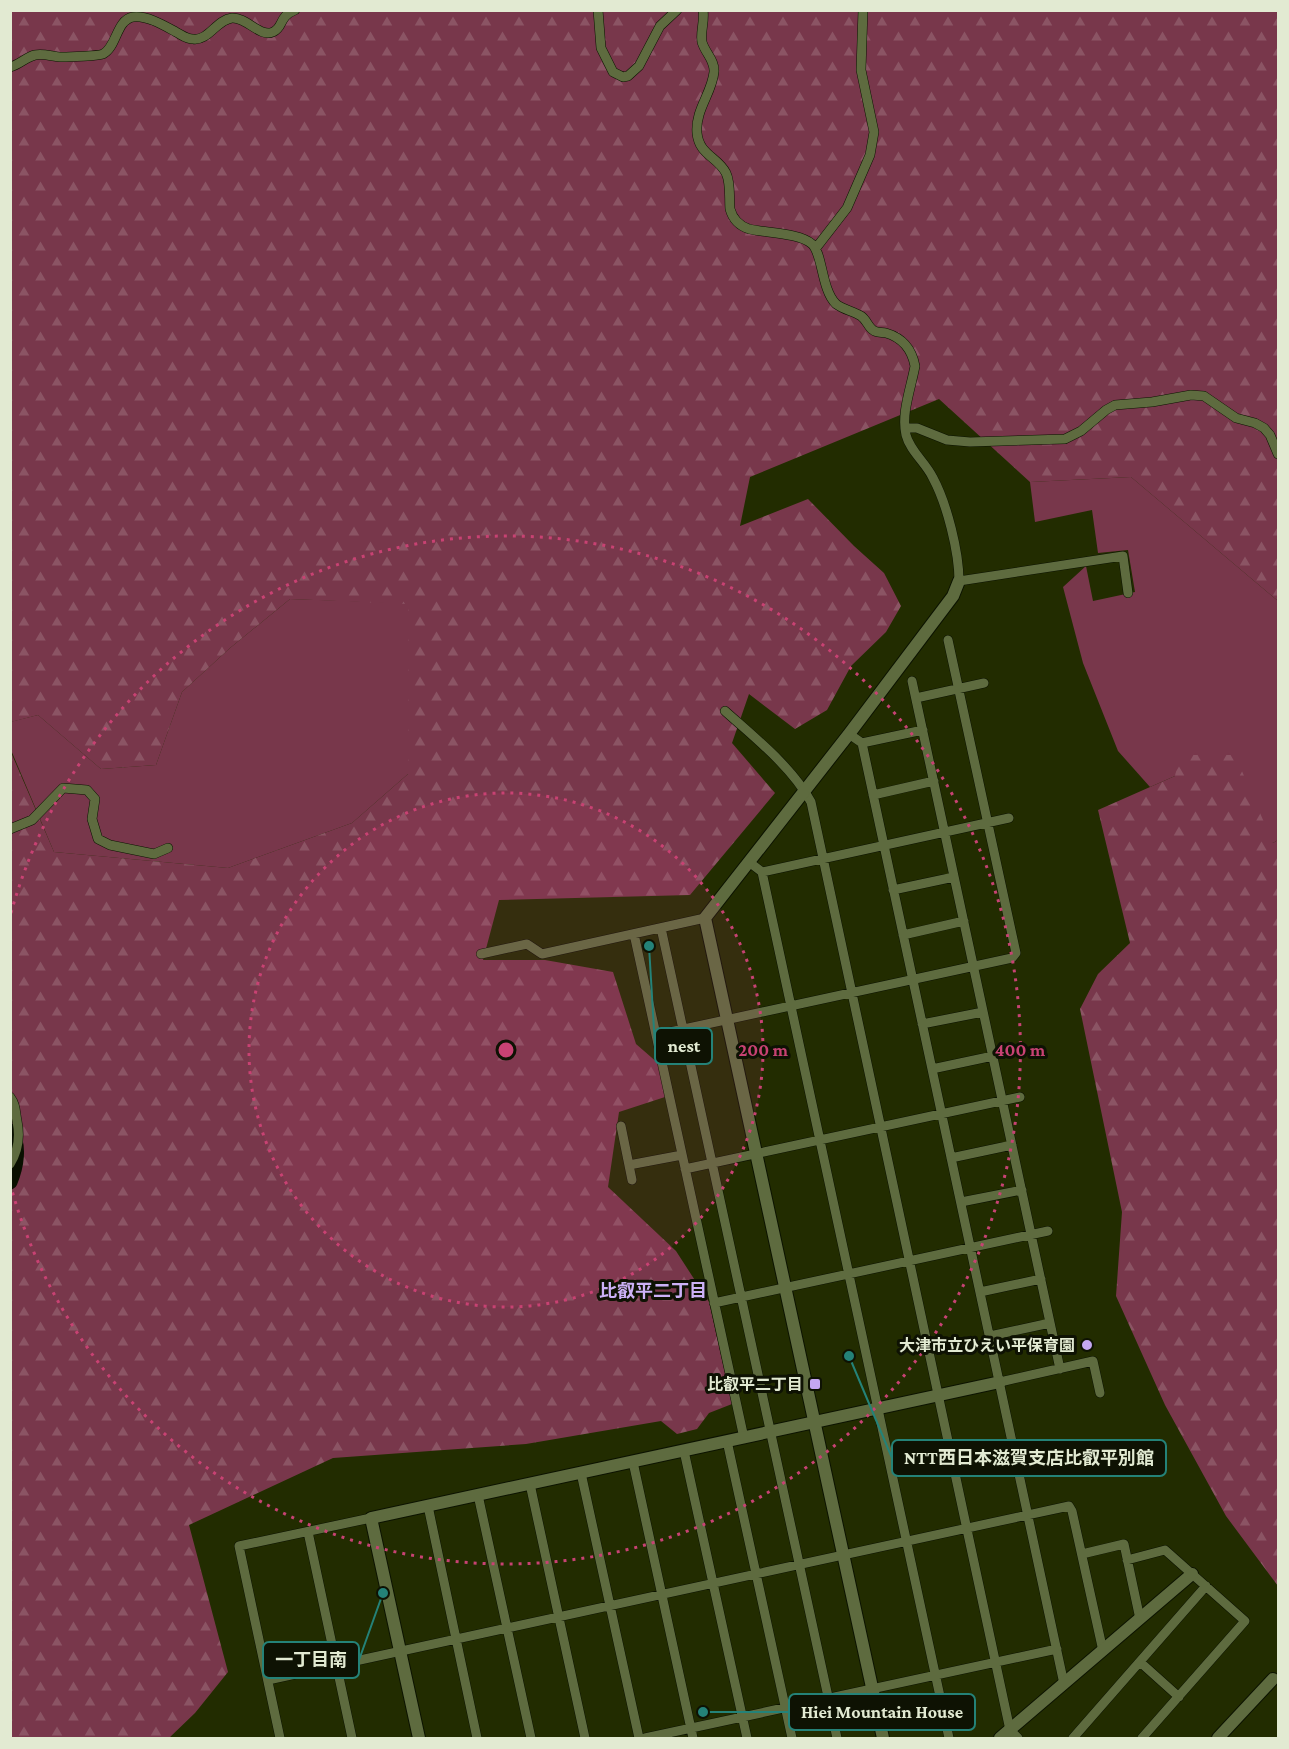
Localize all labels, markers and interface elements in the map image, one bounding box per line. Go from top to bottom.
callout: nest [655,1028,712,1064]
text: nest [668,1036,701,1056]
centre of rings [496,1040,516,1060]
text: 200 m [738,1040,789,1060]
text: 400 m [995,1040,1046,1060]
district label: 比叡平二丁目 [599,1281,707,1301]
place label: 大津市立ひえい平保育園 [899,1337,1075,1354]
marker: 大津市立ひえい平保育園 [1080,1338,1094,1352]
place label: 比叡平二丁目 [707,1376,803,1393]
marker: 比叡平二丁目 [808,1377,822,1391]
callout: NTT西日本滋賀支店比叡平別館 [892,1440,1166,1476]
text: NTT西日本滋賀支店比叡平別館 [904,1448,1154,1468]
callout: 一丁目南 [263,1642,359,1678]
text: 一丁目南 [275,1650,347,1670]
callout: Hiei Mountain House [789,1694,975,1730]
text: Hiei Mountain House [801,1702,963,1722]

